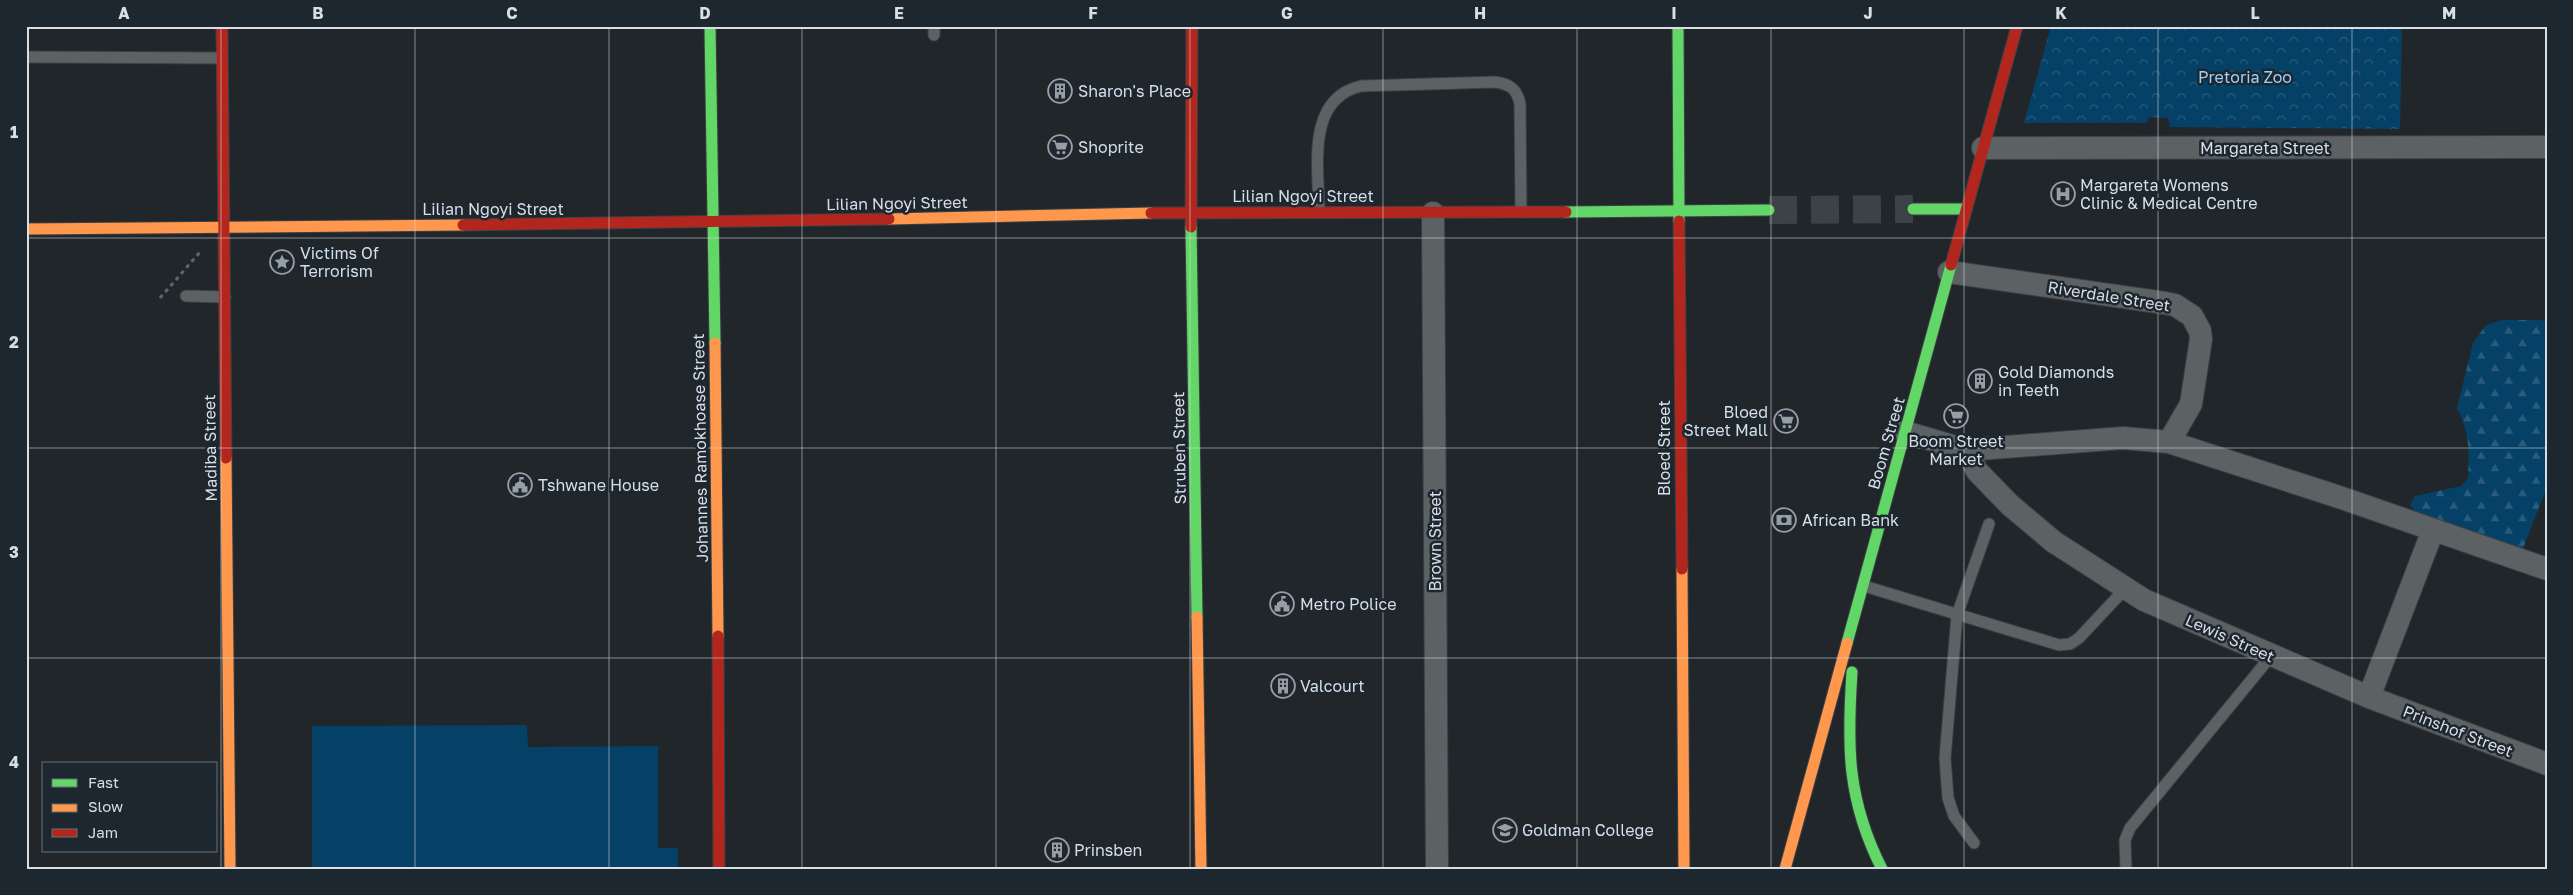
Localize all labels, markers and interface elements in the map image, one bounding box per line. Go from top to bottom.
text: A [118,3,130,23]
text: B [312,3,324,23]
text: C [506,3,518,23]
text: D [699,3,711,23]
text: E [894,3,904,23]
text: F [1088,3,1098,23]
text: G [1281,3,1293,23]
text: H [1474,3,1486,23]
text: I [1671,3,1677,23]
text: J [1863,3,1873,23]
text: K [2055,3,2067,23]
text: L [2250,3,2260,23]
text: M [2442,3,2456,23]
park label: Pretoria Zoo [2198,67,2292,87]
building icon: Sharon's Place [1047,78,1073,104]
place label: Sharon's Place [1078,81,1191,101]
text: 1 [10,122,18,142]
supermarket icon: Shoprite [1047,134,1073,160]
place label: Shoprite [1078,137,1144,157]
street label: Margareta Street [2200,138,2330,158]
place label: Margareta Womens Clinic & Medical Centre [2080,175,2258,213]
hospital icon: Margareta Womens Clinic & Medical Centre [2050,181,2076,207]
street label: Lilian Ngoyi Street [1232,186,1374,206]
street label: Lilian Ngoyi Street [826,192,968,214]
street label: Lilian Ngoyi Street [422,199,564,219]
place label: Victims Of Terrorism [300,243,379,281]
place icon: Victims Of Terrorism [269,249,295,275]
street label: Riverdale Street [2046,276,2172,316]
text: 2 [9,332,19,352]
street label: Johannes Ramokhoase Street [688,333,712,563]
place label: Gold Diamonds in Teeth [1998,362,2114,400]
building icon: Gold Diamonds in Teeth [1967,368,1993,394]
street label: Struben Street [1168,392,1190,504]
street label: Madiba Street [199,394,221,502]
street label: Boom Street [1863,394,1909,492]
street label: Bloed Street [1654,400,1674,496]
place label: Bloed Street Mall [1684,402,1768,440]
supermarket icon: Boom Street Market [1943,403,1969,429]
supermarket icon: Bloed Street Mall [1773,408,1799,434]
place label: Boom Street Market [1908,431,2004,469]
public building icon: Tshwane House [507,472,533,498]
place label: Tshwane House [538,475,659,495]
street label: Brown Street [1425,491,1445,591]
bank icon: African Bank [1771,507,1797,533]
place label: African Bank [1802,510,1899,530]
text: 3 [9,542,19,562]
public building icon: Metro Police [1269,591,1295,617]
place label: Metro Police [1300,594,1396,614]
street label: Lewis Street [2182,610,2278,666]
building icon: Valcourt [1270,673,1296,699]
place label: Valcourt [1300,676,1365,696]
street label: Prinshof Street [2400,701,2516,761]
text: 4 [9,752,19,772]
legend [42,762,218,852]
text: Fast [88,773,119,791]
text: Slow [88,797,123,815]
school or university icon: Goldman College [1492,817,1518,843]
place label: Goldman College [1522,820,1654,840]
text: Jam [88,823,118,841]
building icon: Prinsben [1044,837,1070,863]
place label: Prinsben [1074,840,1142,860]

